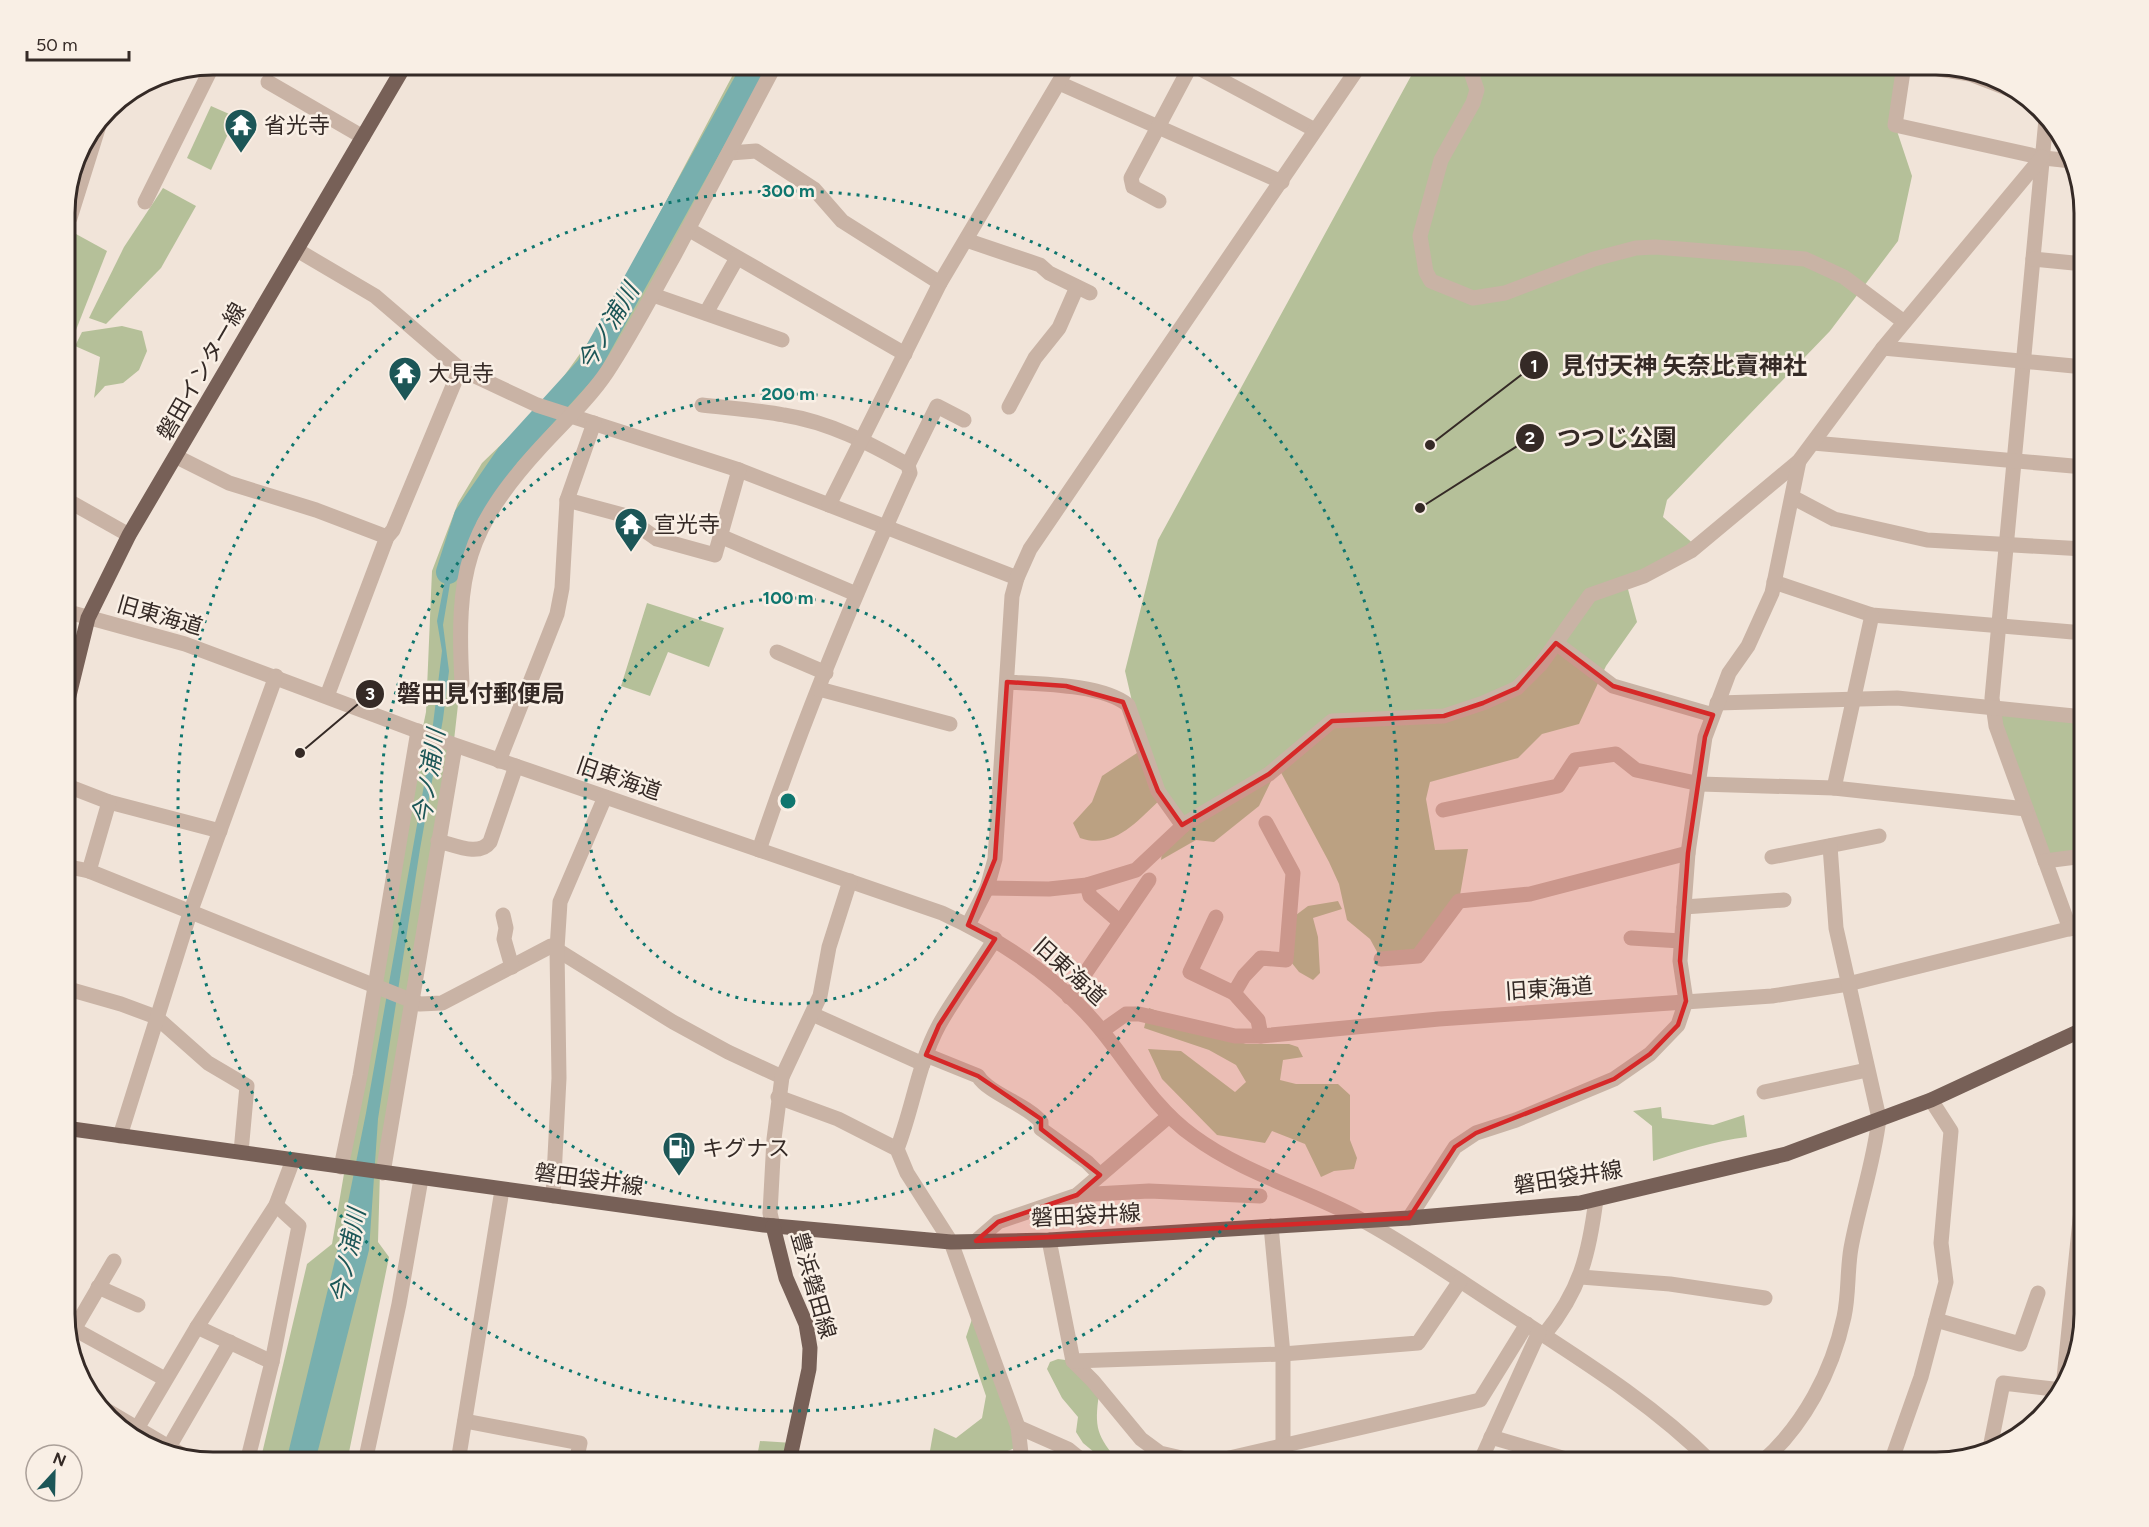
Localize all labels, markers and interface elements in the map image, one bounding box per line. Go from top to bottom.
scale bar [27,24,129,62]
text: 50 m [36,34,78,56]
temple icon: 省光寺 [223,107,259,154]
place label: 省光寺 [264,112,330,139]
text: 300 m [761,180,815,202]
water label: 今ノ浦川 [570,276,646,375]
street label: 磐田インター線 [151,298,252,445]
callout: 見付天神 矢奈比賣神社 [1519,344,1819,386]
text: 見付天神 矢奈比賣神社 [1561,351,1807,380]
temple icon: 大見寺 [387,355,423,402]
text: 1 [1530,355,1538,377]
place label: 大見寺 [428,360,494,387]
text: 200 m [761,383,815,405]
callout: つつじ公園 [1515,417,1689,459]
text: つつじ公園 [1557,423,1677,452]
text: 2 [1525,427,1535,449]
temple icon: 宣光寺 [613,506,649,553]
place label: 宣光寺 [654,511,720,538]
text: 100 m [763,587,813,609]
street label: 旧東海道 [114,590,206,641]
callout: 磐田見付郵便局 [355,673,577,715]
text: 磐田見付郵便局 [397,679,565,708]
text: 3 [365,683,375,705]
water label: 今ノ浦川 [407,724,451,827]
street label: 旧東海道 [573,751,665,806]
centre of rings [778,791,798,811]
street label: 旧東海道 [1028,932,1111,1011]
street label: 旧東海道 [1504,972,1594,1005]
fuel station icon: キグナス [661,1130,697,1177]
place label: キグナス [702,1135,790,1162]
street label: 磐田袋井線 [1512,1156,1625,1199]
street label: 磐田袋井線 [533,1158,645,1201]
street label: 磐田袋井線 [1030,1199,1142,1232]
water label: 今ノ浦川 [324,1203,371,1306]
street label: 豊浜磐田線 [785,1229,842,1342]
north arrow [24,1443,84,1503]
text: N [50,1448,69,1471]

